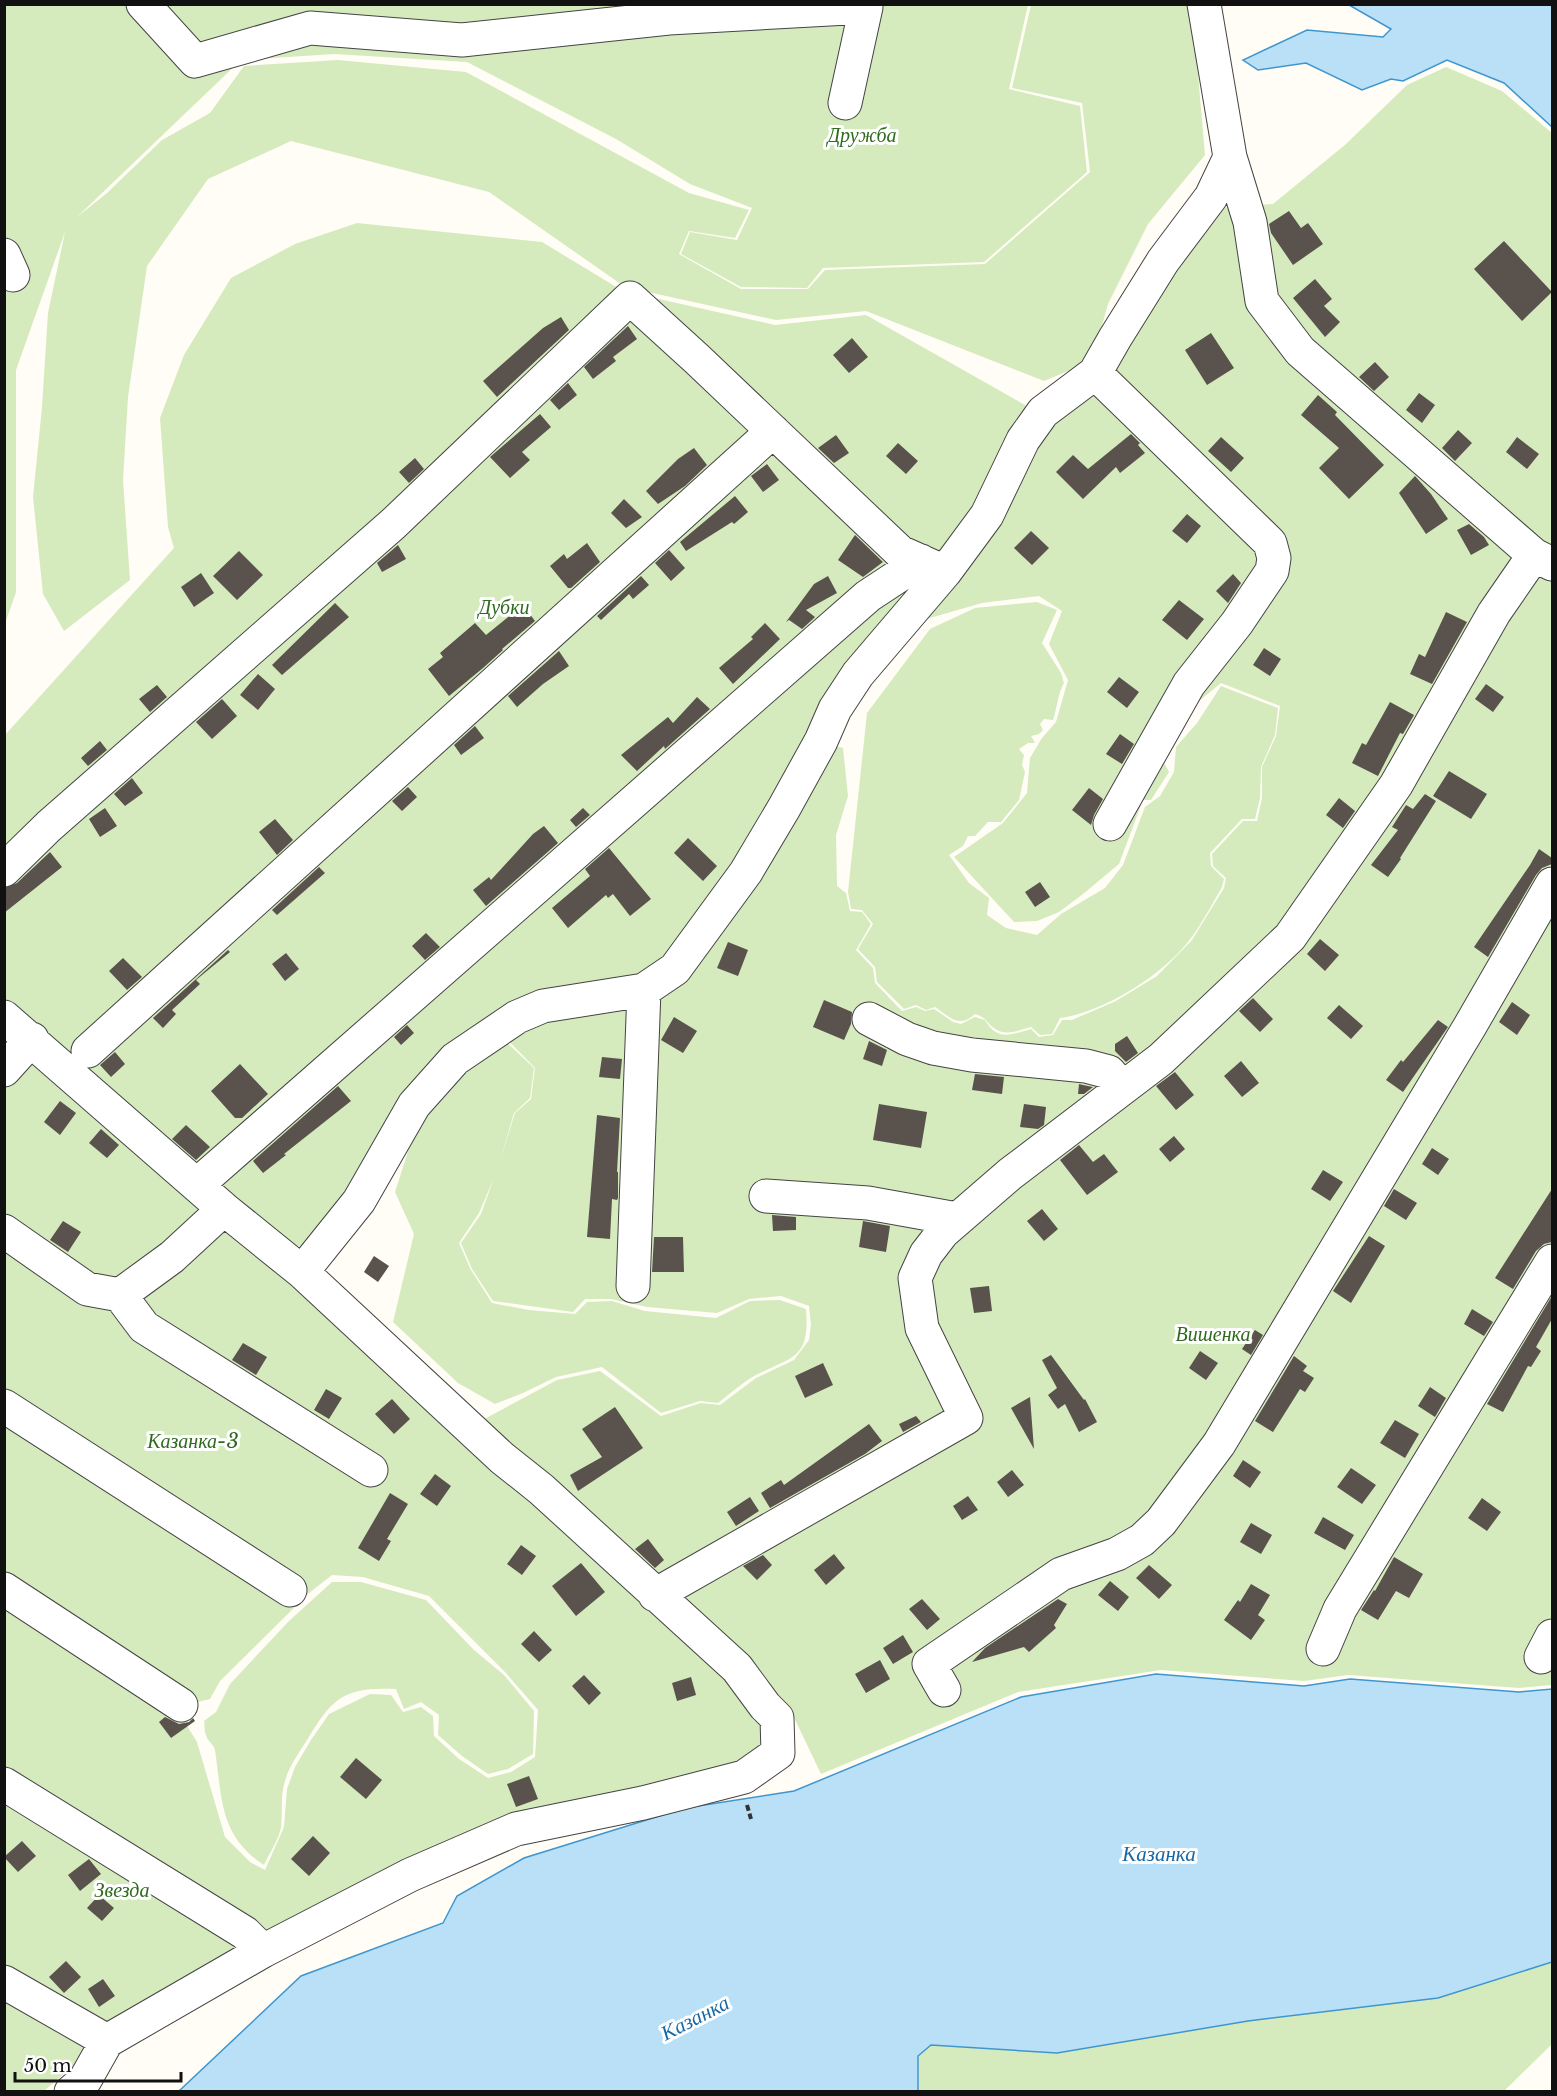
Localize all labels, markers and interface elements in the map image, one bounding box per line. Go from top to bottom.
park label: Дружба [825,123,897,147]
park label: Дубки [476,595,530,619]
park label: Вишенка [1176,1322,1250,1346]
park label: Казанка-3 [146,1429,239,1453]
water label: Казанка [1121,1841,1196,1867]
park label: Звезда [95,1878,149,1902]
water label: Казанка [656,1990,734,2047]
scale bar [15,2045,182,2083]
text: 50 m [24,2055,72,2077]

